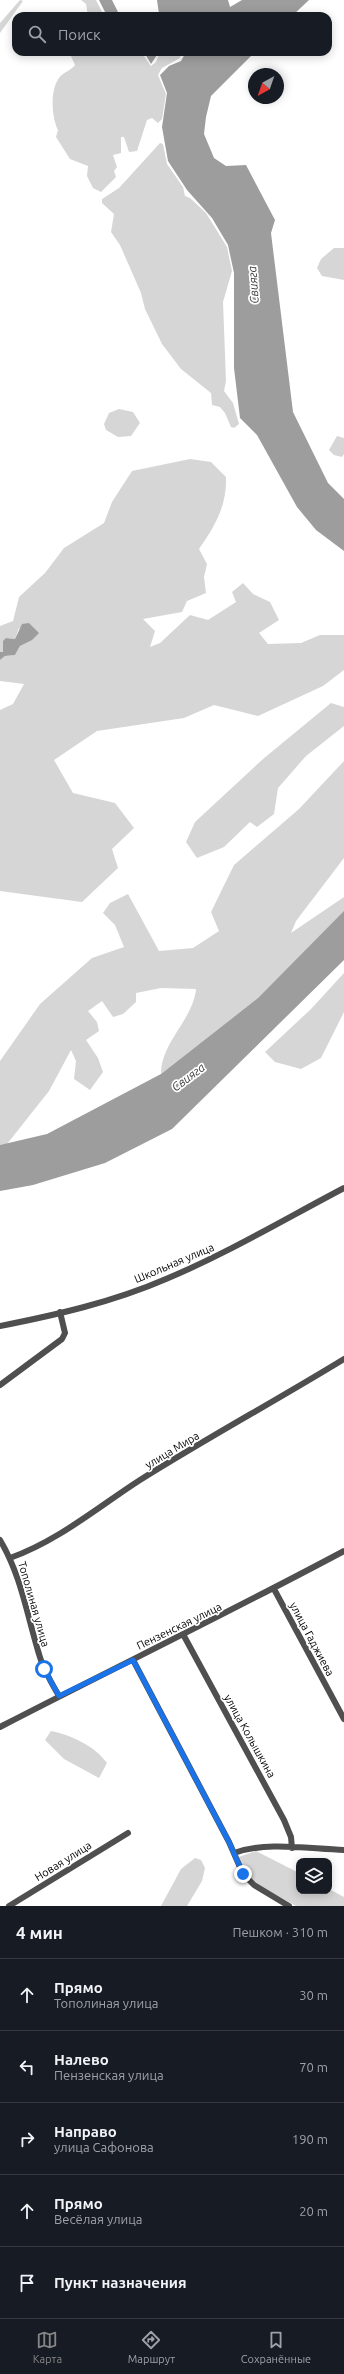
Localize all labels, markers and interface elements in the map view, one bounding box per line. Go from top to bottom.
search box [12,12,332,56]
icon: search [26,23,48,45]
text: Поиск [58,26,101,43]
north arrow [248,68,284,104]
water label: Свияга [245,265,261,304]
water label: Свияга [169,1060,207,1094]
street label: Школьная улица [132,1241,216,1285]
street label: улица Мира [143,1429,201,1471]
street label: Тополиная улица [16,1560,52,1648]
street label: Пензенская улица [135,1600,223,1652]
street label: улица Гаджиева [287,1600,337,1678]
route start [35,1660,53,1678]
street label: улица Колышкина [222,1692,278,1780]
street label: Новая улица [33,1839,93,1883]
map controls [296,1858,332,1894]
button: layers [296,1858,332,1894]
route end [234,1865,252,1883]
text: 4 мин [16,1923,63,1942]
text: Пешком · 310 m [232,1925,328,1939]
text: Прямо [54,1979,103,1996]
icon: ahead [16,1984,38,2006]
text: 30 m [299,1988,328,2002]
text: Тополиная улица [54,1996,158,2010]
text: Налево [54,2051,109,2068]
icon: left [16,2056,38,2078]
text: 70 m [299,2060,328,2074]
text: Пензенская улица [54,2068,164,2082]
text: Направо [54,2123,117,2140]
icon: right [16,2128,38,2150]
text: 190 m [292,2132,328,2146]
text: улица Сафонова [54,2140,154,2154]
text: Прямо [54,2195,103,2212]
icon: ahead [16,2200,38,2222]
text: 20 m [299,2204,328,2218]
text: Весёлая улица [54,2212,143,2226]
icon: arrive [16,2272,38,2294]
text: Пункт назначения [54,2274,187,2291]
tab: Карта [33,2329,62,2365]
tab: Маршрут [128,2329,175,2365]
tab: Сохранённые [241,2329,311,2365]

